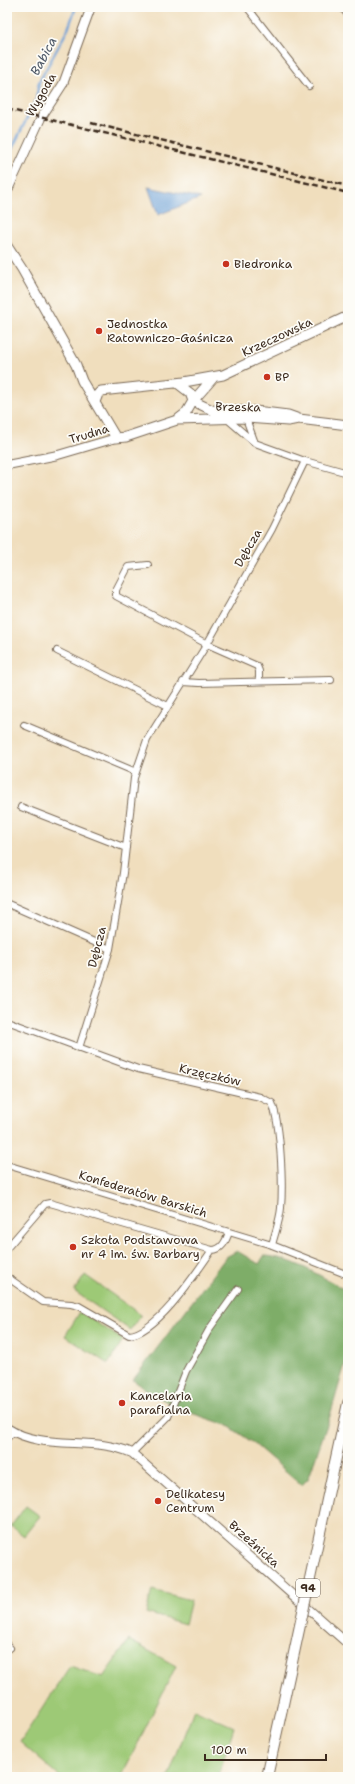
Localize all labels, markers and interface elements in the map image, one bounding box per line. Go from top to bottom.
water label: Babica [26,34,61,78]
street label: Wygoda [22,70,60,120]
place label: Biedronka [234,256,293,272]
marker: Biedronka [221,259,231,269]
street label: Krzeczowska [239,313,315,360]
place label: Jednostka Ratowniczo-Gaśnicza [107,316,234,346]
marker: Jednostka Ratowniczo-Gaśnicza [94,326,104,336]
place label: BP [275,369,289,385]
marker: BP [262,372,272,382]
street label: Brzeska [215,399,261,415]
street label: Trudna [67,420,111,448]
street label: Dębcza [231,525,266,570]
street label: Dębcza [84,924,110,969]
street label: Krzęczków [178,1060,243,1090]
street label: Konfederatów Barskich [77,1167,209,1221]
place label: Szkoła Podstawowa nr 4 im. św. Barbary [81,1232,200,1262]
marker: Szkoła Podstawowa nr 4 im. św. Barbary [68,1242,78,1252]
place label: Kancelaria parafialna [130,1388,192,1418]
marker: Kancelaria parafialna [117,1398,127,1408]
place label: Delikatesy Centrum [166,1486,225,1516]
marker: Delikatesy Centrum [153,1496,163,1506]
street label: Brzeźnicka [225,1517,283,1571]
road number: 94 [296,1579,320,1597]
scale bar [205,1736,326,1762]
text: 100 m [211,1742,247,1758]

